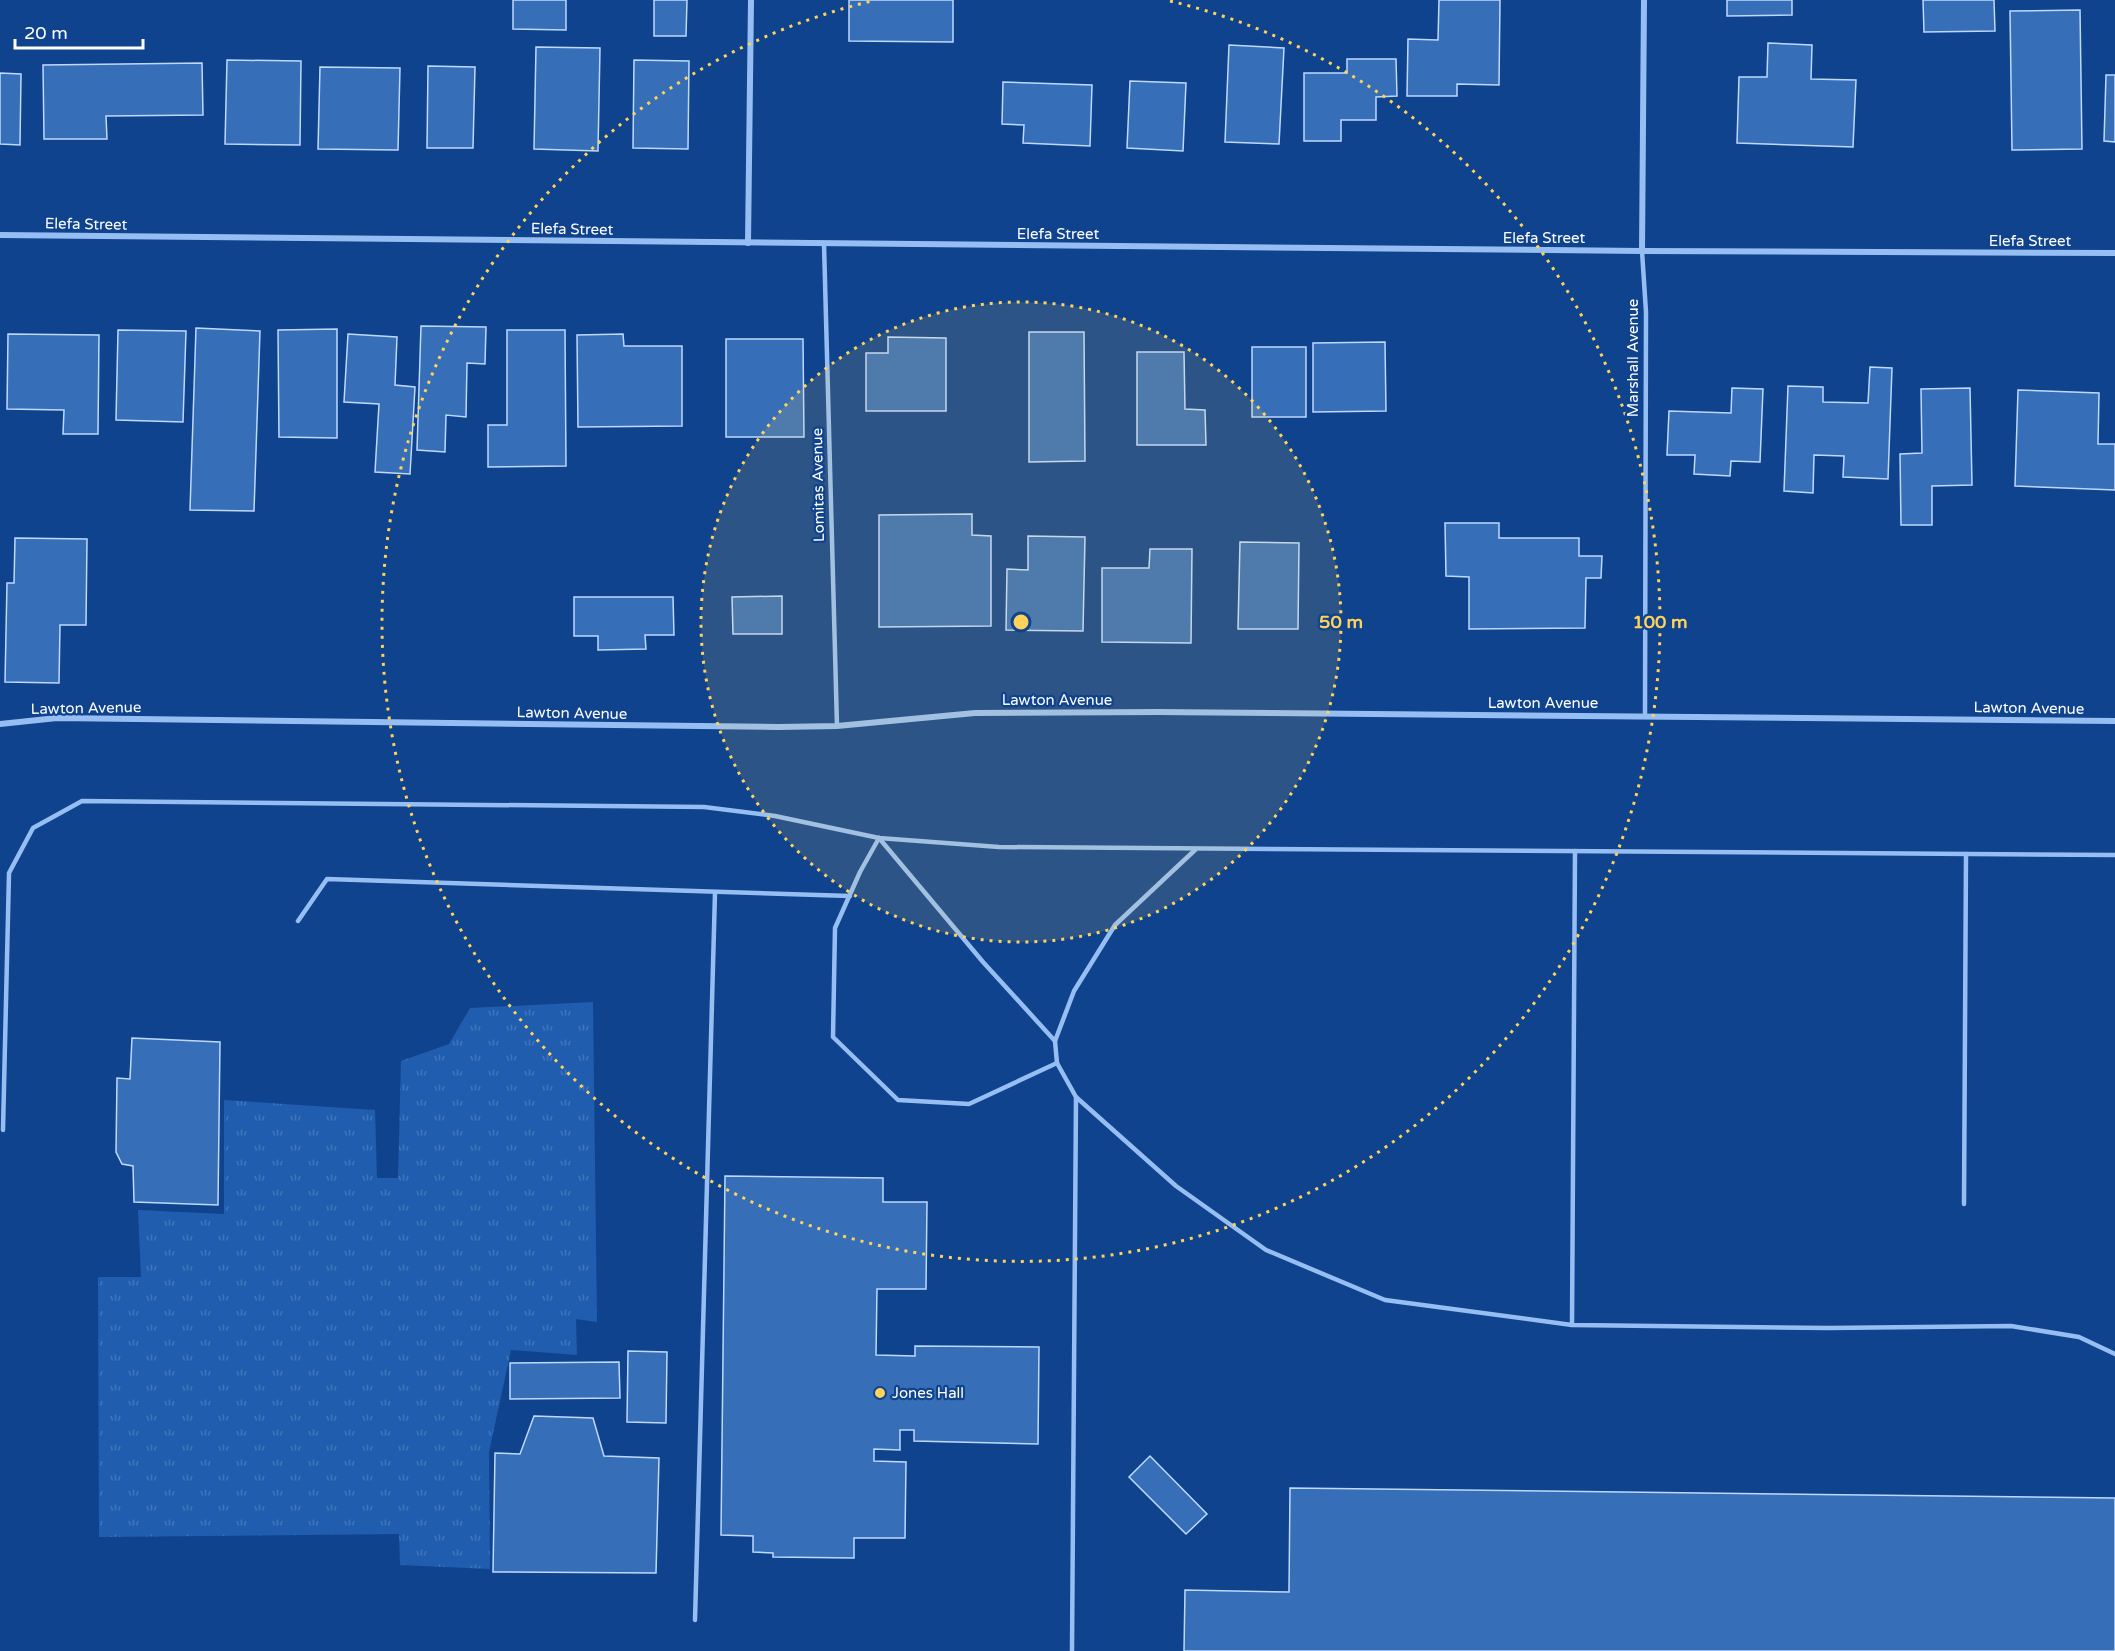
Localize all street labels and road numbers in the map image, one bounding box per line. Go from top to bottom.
street label: Elefa Street [45,214,128,234]
street label: Elefa Street [531,219,614,239]
street label: Elefa Street [1017,225,1100,243]
street label: Elefa Street [1503,229,1586,247]
street label: Elefa Street [1989,232,2072,250]
street label: Marshall Avenue [1624,299,1642,417]
street label: Lomitas Avenue [808,428,828,542]
street label: Lawton Avenue [1002,691,1112,709]
street label: Lawton Avenue [1488,694,1598,712]
street label: Lawton Avenue [31,698,141,718]
street label: Lawton Avenue [1974,698,2084,718]
street label: Lawton Avenue [517,703,627,723]

